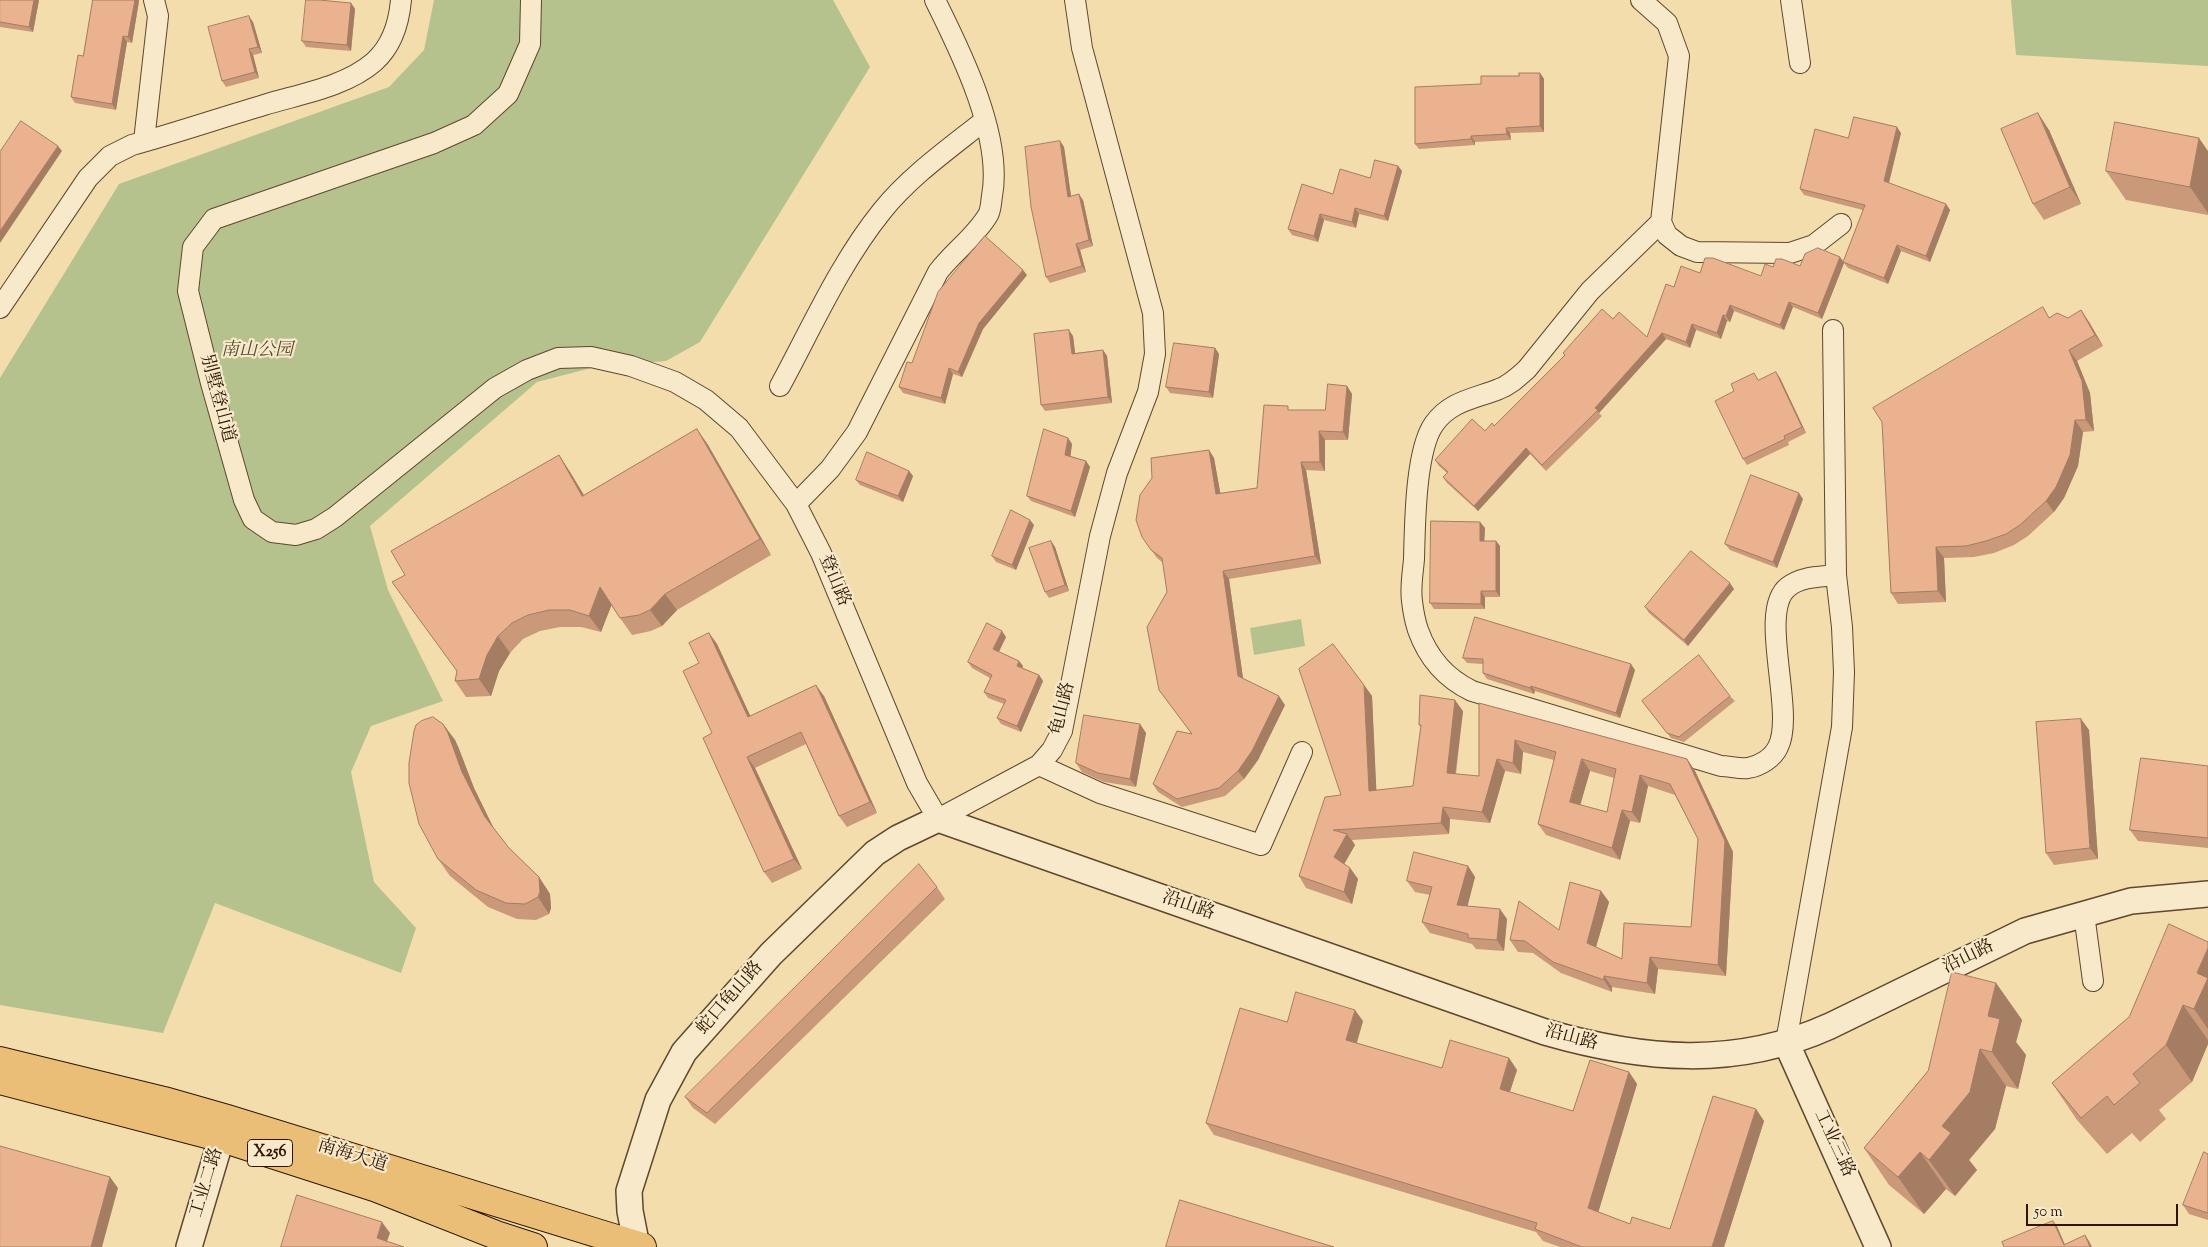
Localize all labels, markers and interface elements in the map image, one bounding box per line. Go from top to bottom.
park label: 南山公园 [221,341,293,363]
street label: 别墅登山道 [194,353,238,445]
street label: 登山路 [813,552,853,610]
street label: 龟山路 [1047,680,1081,738]
street label: 沿山路 [1159,888,1217,926]
street label: 沿山路 [1940,936,1998,980]
street label: 蛇口龟山路 [693,958,769,1040]
street label: 沿山路 [1542,1022,1600,1056]
street label: 工业三路 [1808,1107,1858,1181]
street label: 南海大道 [314,1136,390,1178]
road number: X256 [248,1140,292,1166]
street label: 工业二路 [187,1145,229,1221]
scale bar [2028,1194,2180,1226]
text: 50 m [2034,1202,2063,1223]

